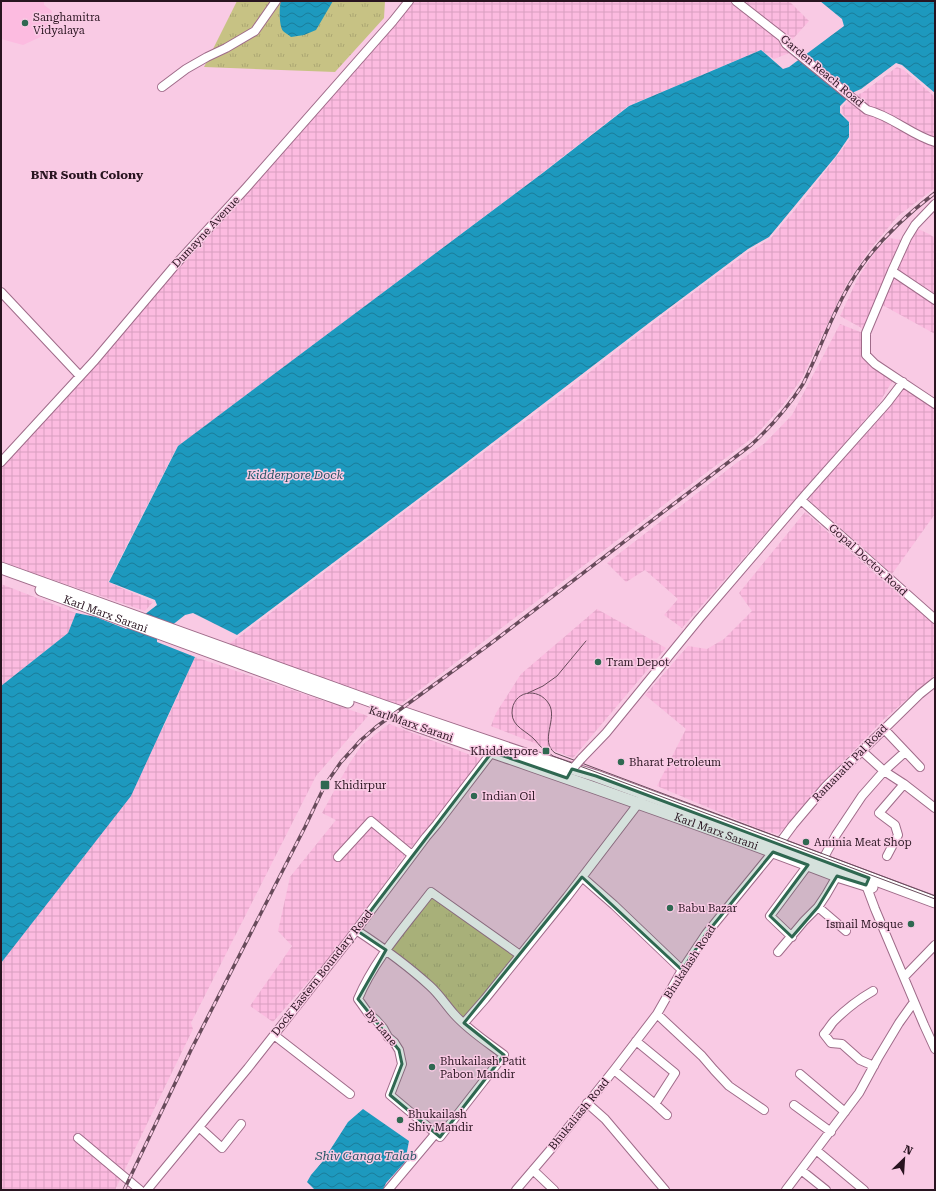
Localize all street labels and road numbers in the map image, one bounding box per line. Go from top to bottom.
street label: Garden Reach Road [778,32,866,110]
street label: Dumayne Avenue [170,194,242,270]
street label: Gopal Doctor Road [826,521,910,599]
street label: Karl Marx Sarani [62,592,150,635]
street label: Karl Marx Sarani [367,703,455,745]
street label: Ramanath Pal Road [810,722,890,804]
street label: Karl Marx Sarani [673,810,761,852]
street label: Dock Eastern Boundary Road [269,907,375,1039]
street label: Bhukalash Road [661,923,719,1001]
street label: By Lane [362,1008,400,1048]
street label: Bhukaliash Road [546,1075,612,1153]

